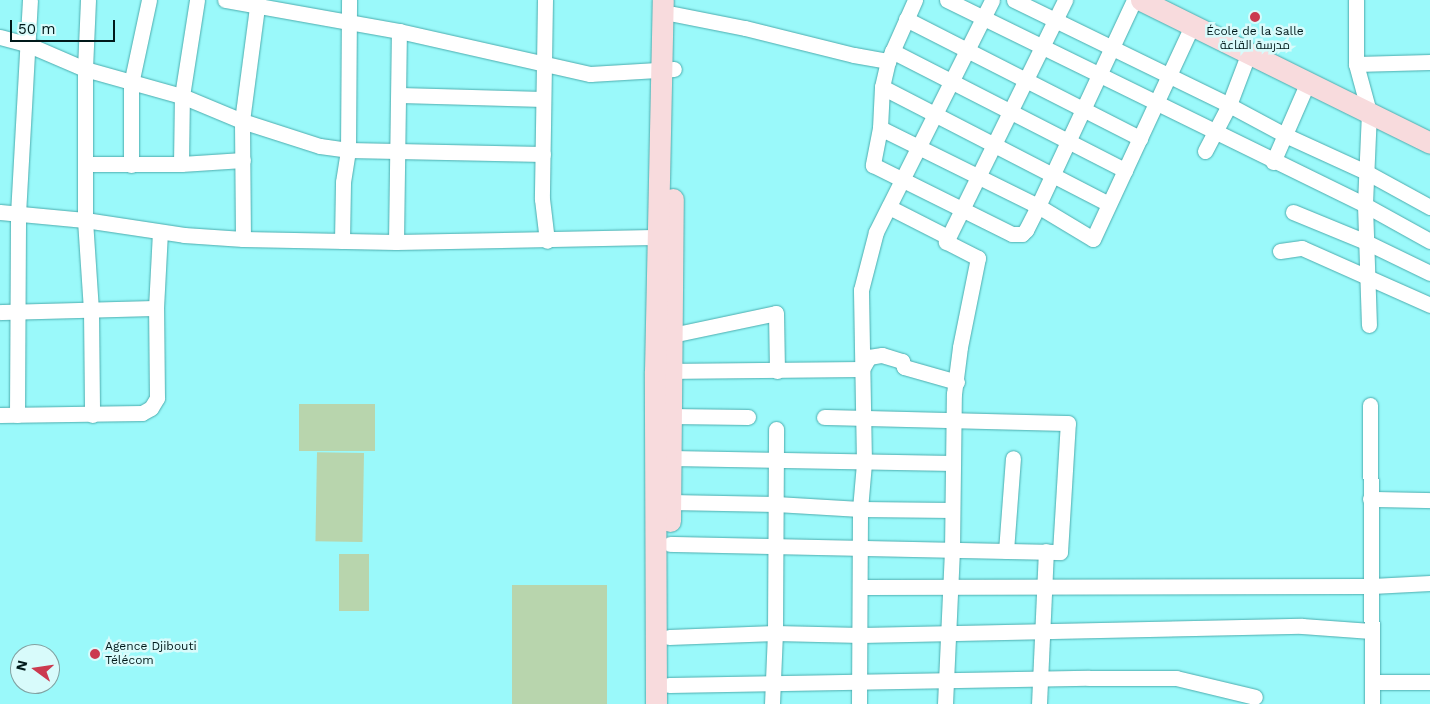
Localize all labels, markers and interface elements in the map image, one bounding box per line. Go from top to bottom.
scale bar [12,10,118,42]
marker: École de la Salle مدرسة القاعة [1249,11,1261,23]
text: 50 m [18,20,55,38]
place label: École de la Salle مدرسة القاعة [1206,25,1304,53]
place label: Agence Djibouti Télécom [105,640,197,668]
north arrow [10,644,60,694]
marker: Agence Djibouti Télécom [89,648,101,660]
text: N [12,659,30,673]

